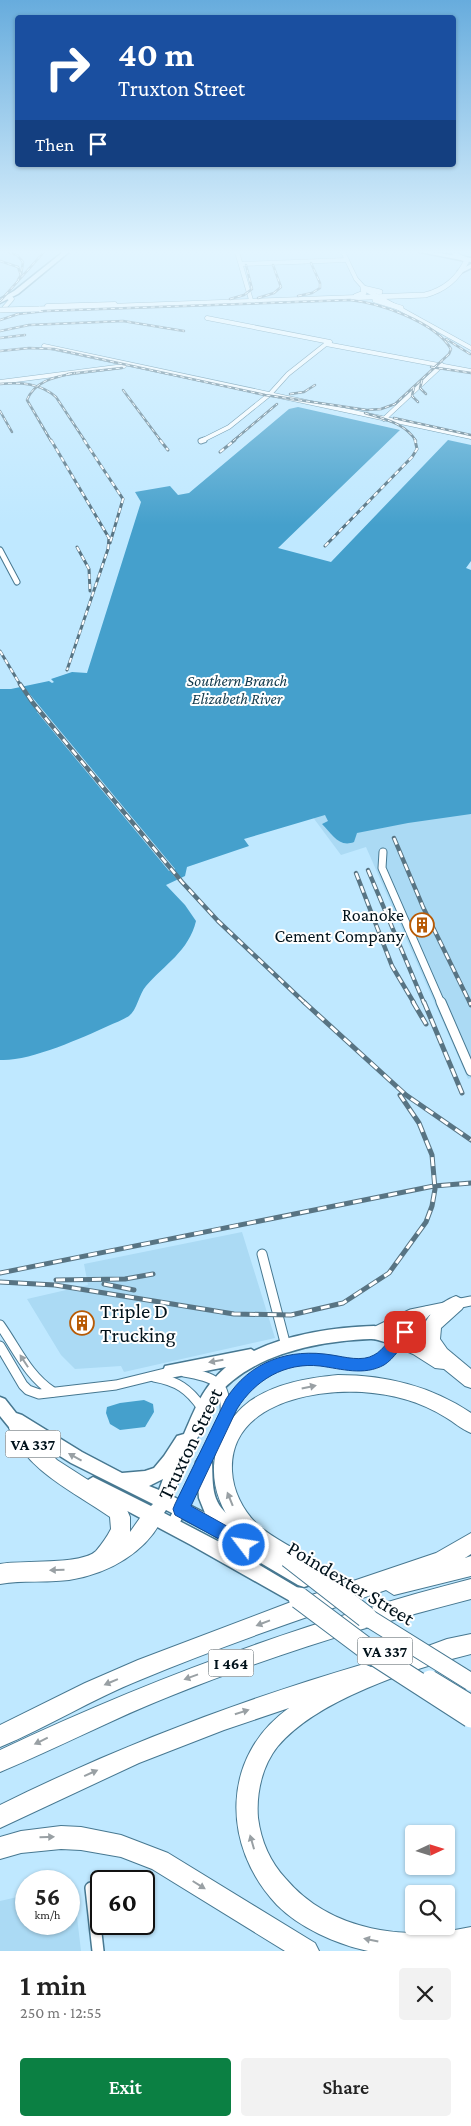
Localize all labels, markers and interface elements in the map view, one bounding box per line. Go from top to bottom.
icon: right [35,35,100,100]
text: 40 m [118,35,195,74]
text: Truxton Street [118,76,245,101]
icon: arrive [84,130,112,158]
text: Then [35,134,74,155]
water label: Southern Branch Elizabeth River [187,672,287,707]
place label: Roanoke Cement Company [275,905,405,946]
building icon: Roanoke Cement Company [409,912,435,938]
place label: Triple D Trucking [100,1299,176,1347]
building icon: Triple D Trucking [69,1310,95,1336]
pin [384,1311,426,1353]
icon: arrive [391,1318,419,1346]
one-way arrow [19,1355,28,1368]
one-way arrow [208,1357,223,1365]
one-way arrow [301,1382,317,1390]
street label: Truxton Street [153,1383,228,1504]
road number: VA 337 [5,1430,60,1458]
one-way arrow [67,1453,82,1461]
one-way arrow [226,1492,234,1507]
position arrow [217,1518,269,1570]
street label: Poindexter Street [283,1536,420,1631]
one-way arrow [49,1566,65,1574]
one-way arrow [255,1619,270,1627]
road number: VA 337 [358,1638,412,1664]
road number: I 464 [208,1650,254,1676]
one-way arrow [183,1673,198,1681]
one-way arrow [104,1678,118,1686]
one-way arrow [234,1707,249,1715]
one-way arrow [34,1736,49,1745]
one-way arrow [84,1769,98,1777]
north arrow [405,1825,455,1875]
map controls [405,1825,455,1935]
one-way arrow [40,1833,56,1841]
one-way arrow [247,1835,255,1850]
speed limit sign: 60 [90,1870,155,1935]
one-way arrow [193,1880,206,1890]
text: 56 [35,1883,60,1910]
button: search [405,1885,455,1935]
text: km/h [35,1908,60,1922]
one-way arrow [363,1936,378,1944]
text: 1 min [20,1968,87,2001]
button: close [399,1968,451,2020]
text: 250 m · 12:55 [20,2004,101,2021]
button: Exit [20,2058,231,2116]
button: Share [241,2058,451,2116]

